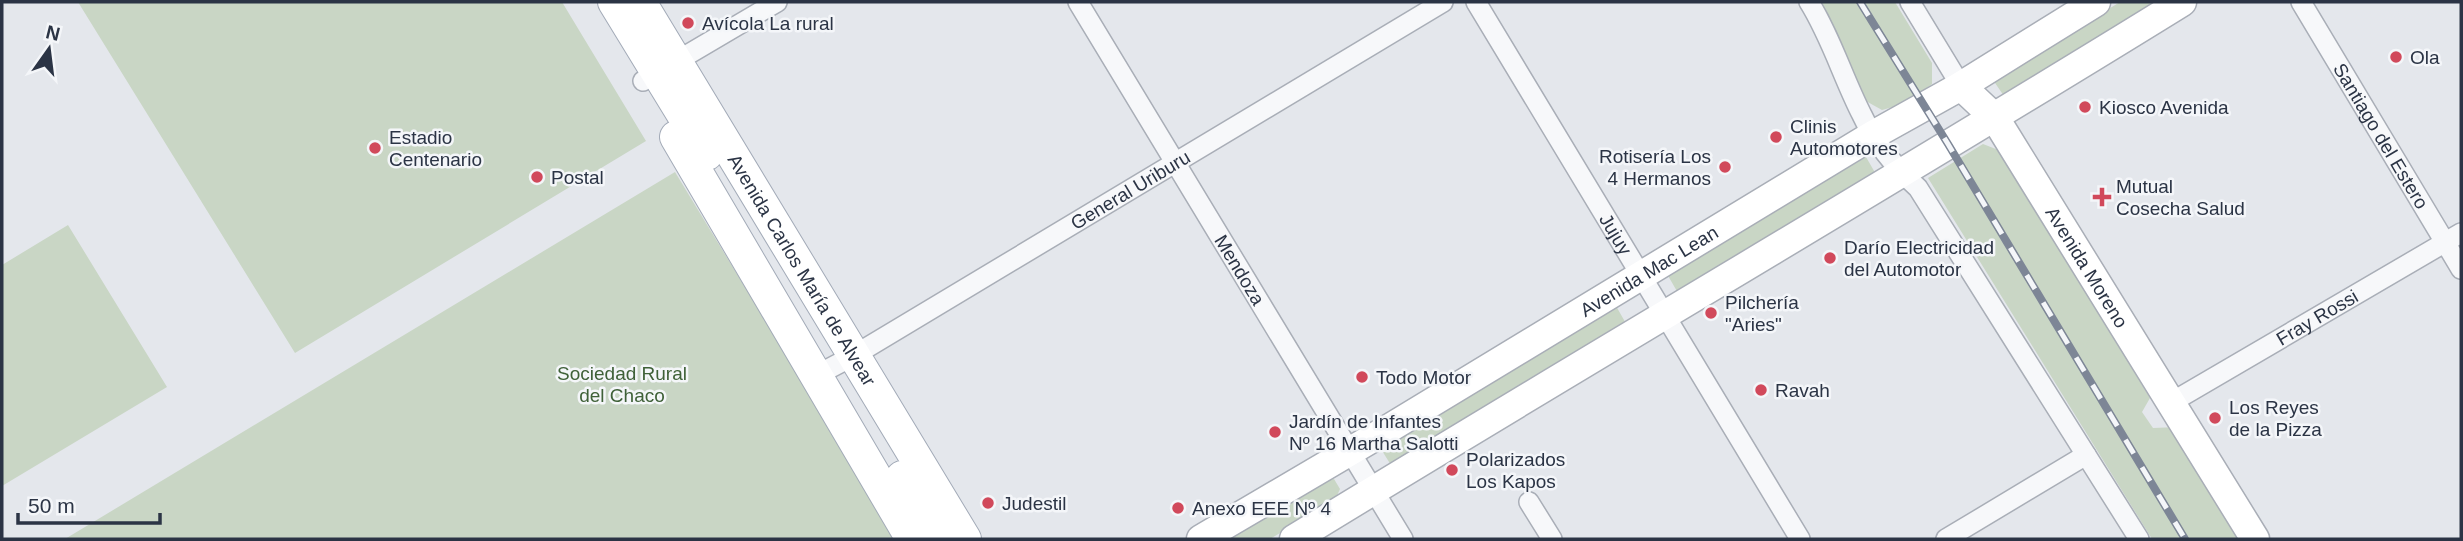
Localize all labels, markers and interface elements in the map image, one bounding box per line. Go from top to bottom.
place label: Avícola La rural [702,13,834,34]
north arrow [14,14,84,84]
marker: Avícola La rural [680,15,696,31]
text: N [44,21,62,45]
place label: Ola [2410,47,2440,68]
marker: Ola [2388,49,2404,65]
street label: Santiago del Estero [2329,59,2432,213]
place label: Kiosco Avenida [2099,97,2229,118]
marker: Kiosco Avenida [2077,99,2093,115]
place label: Clinis Automotores [1790,116,1898,159]
place label: Estadio Centenario [389,127,482,170]
marker: Clinis Automotores [1768,129,1784,145]
marker: Estadio Centenario [367,140,383,156]
street label: General Uriburu [1067,146,1194,234]
place label: Rotisería Los 4 Hermanos [1599,146,1711,189]
street label: Avenida Carlos María de Alvear [724,150,880,390]
marker: Rotisería Los 4 Hermanos [1717,159,1733,175]
place label: Postal [551,167,604,188]
marker: Postal [529,169,545,185]
place label: Mutual Cosecha Salud [2116,176,2245,219]
marker: Mutual Cosecha Salud [2094,189,2110,205]
street label: Avenida Moreno [2041,203,2132,332]
street label: Jujuy [1595,210,1636,259]
street label: Avenida Mac Lean [1576,222,1722,321]
street label: Mendoza [1210,231,1269,309]
place label: Darío Electricidad del Automotor [1844,237,1994,280]
marker: Darío Electricidad del Automotor [1822,250,1838,266]
street label: Fray Rossi [2273,286,2362,350]
place label: Pilchería "Aries" [1725,292,1799,335]
marker: Pilchería "Aries" [1703,305,1719,321]
park label: Sociedad Rural del Chaco [557,363,687,406]
place label: Todo Motor [1376,367,1472,388]
marker: Todo Motor [1354,369,1370,385]
place label: Ravah [1775,380,1830,401]
marker: Ravah [1753,382,1769,398]
place label: Los Reyes de la Pizza [2229,397,2322,440]
marker: Los Reyes de la Pizza [2207,410,2223,426]
place label: Jardín de Infantes Nº 16 Martha Salotti [1289,411,1459,454]
marker: Jardín de Infantes Nº 16 Martha Salotti [1267,424,1283,440]
place label: Polarizados Los Kapos [1466,449,1565,492]
marker: Polarizados Los Kapos [1444,462,1460,478]
scale bar [18,482,159,526]
place label: Judestil [1002,493,1066,514]
text: 50 m [28,494,75,517]
marker: Judestil [980,495,996,511]
place label: Anexo EEE Nº 4 [1192,498,1331,519]
marker: Anexo EEE Nº 4 [1170,500,1186,516]

